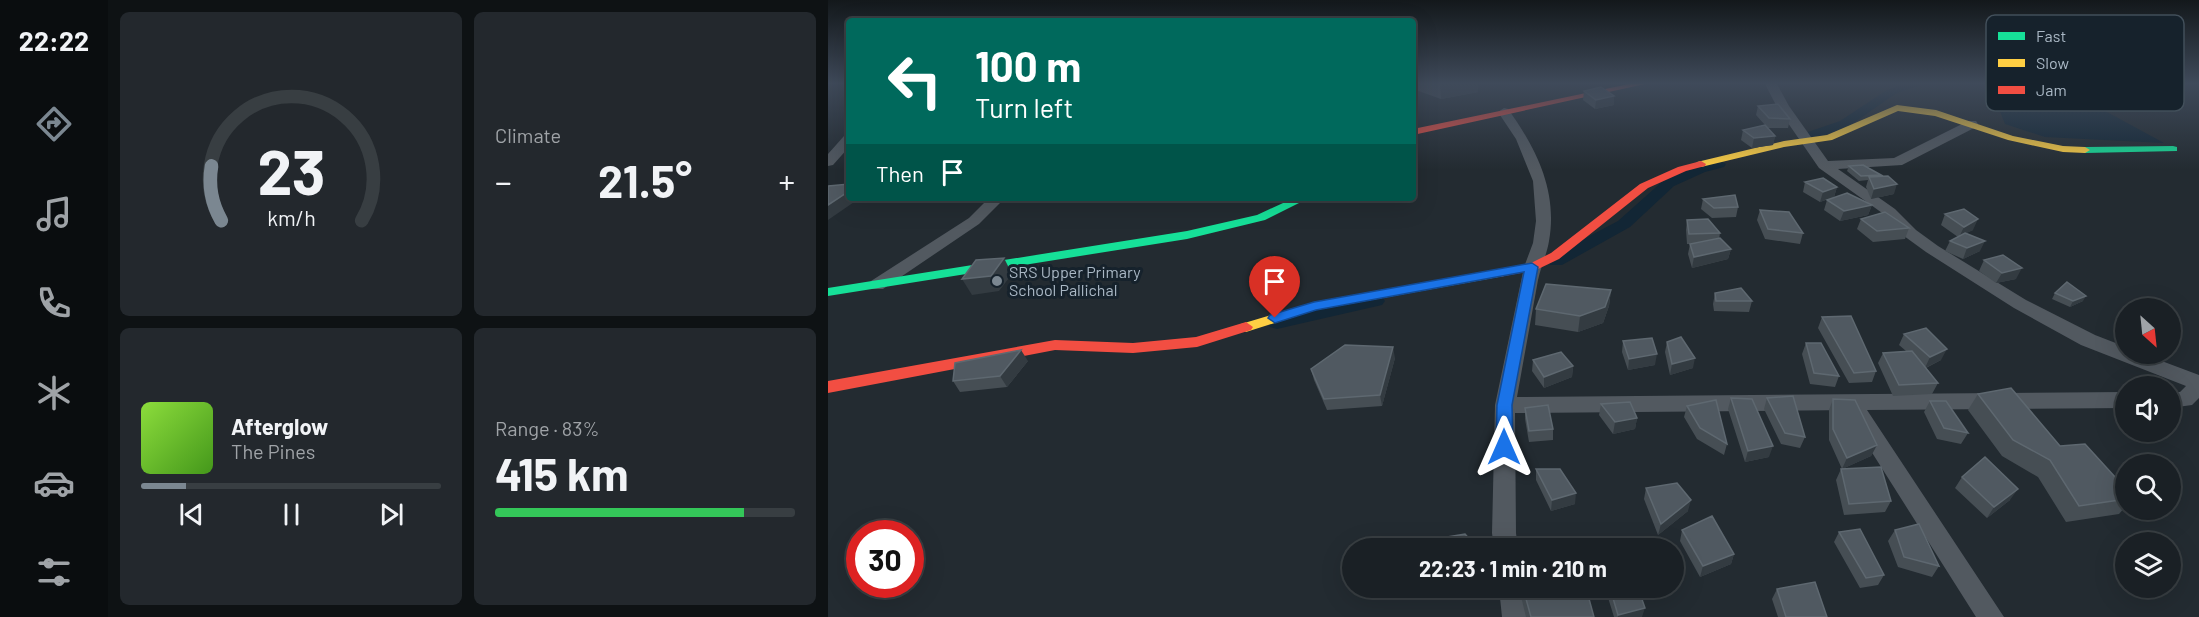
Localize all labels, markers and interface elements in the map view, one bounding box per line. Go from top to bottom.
legend [1986,15,2184,111]
text: 22:22 [19,24,89,56]
text: Fast [2036,26,2066,45]
text: 100 m [975,40,1081,90]
icon: left [876,42,954,120]
text: Slow [2036,53,2069,72]
text: Jam [2036,80,2067,99]
text: Turn left [975,91,1073,123]
icon: directions [33,103,75,145]
text: Climate [495,123,561,147]
text: 23 [257,133,325,207]
text: 21.5° [598,153,692,207]
icon: arrive [936,156,969,189]
text: Then [876,160,924,186]
text: − [495,161,512,201]
text: + [779,161,795,201]
icon: music [33,193,75,235]
text: km/h [267,205,315,230]
pin [1249,256,1300,318]
place label: SRS Upper Primary School Pallichal [1009,262,1141,299]
icon: arrive [1258,265,1291,298]
marker: SRS Upper Primary School Pallichal [990,274,1004,288]
icon: phone [33,282,75,324]
north arrow [2115,298,2181,364]
map controls [2115,298,2181,598]
icon: climate [33,372,75,414]
button: sound [2115,376,2181,442]
text: Afterglow [231,413,328,439]
position arrow [1472,415,1536,479]
text: Range · 83% [495,416,599,440]
text: The Pines [231,439,315,463]
text: 415 km [495,446,629,500]
button: search [2115,454,2181,520]
icon: car [33,462,75,504]
icon: previous [175,498,208,531]
icon: pause [275,498,308,531]
icon: next [375,498,408,531]
speed limit sign: 30 [846,520,924,598]
button: layers [2115,532,2181,598]
icon: filters [33,551,75,593]
text: 22:23 · 1 min · 210 m [1419,555,1607,581]

